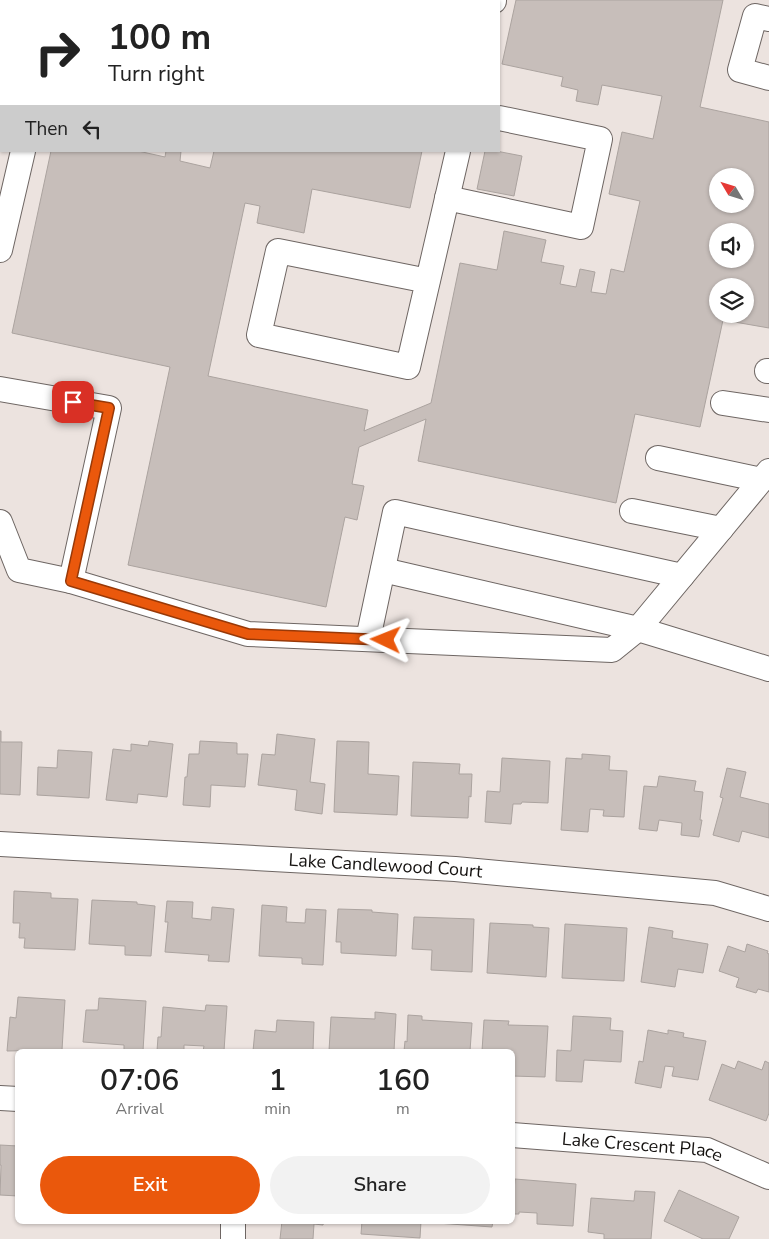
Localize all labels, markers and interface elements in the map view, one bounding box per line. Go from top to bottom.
text: 100 m [108,14,211,61]
icon: right [25,20,90,85]
text: Turn right [108,59,204,89]
icon: left [78,115,106,143]
text: Then [25,116,68,142]
north arrow [709,168,754,212]
map controls [709,168,754,323]
button: sound [709,223,754,268]
button: layers [709,278,754,323]
pin [52,381,94,423]
icon: arrive [59,388,87,416]
position arrow [359,613,411,665]
street label: Lake Candlewood Court [288,848,484,884]
text: 07:06 [100,1060,179,1101]
text: 1 [269,1060,287,1101]
text: 160 [376,1060,430,1101]
text: Arrival [116,1098,164,1120]
text: min [264,1098,291,1120]
text: m [396,1098,410,1120]
street label: Lake Crescent Place [561,1127,727,1168]
button: Exit [40,1156,260,1214]
button: Share [270,1156,490,1214]

